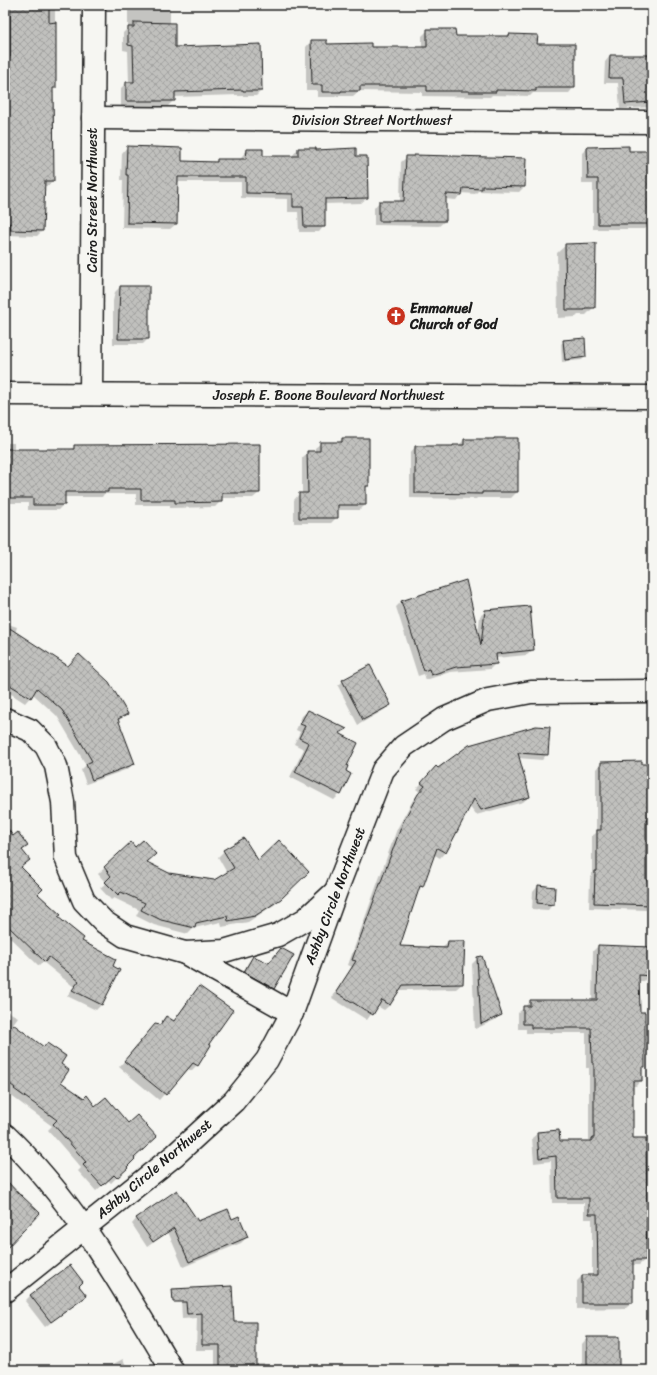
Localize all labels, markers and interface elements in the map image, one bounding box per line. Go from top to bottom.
street label: Division Street Northwest [292,108,453,133]
street label: Cairo Street Northwest [80,128,105,272]
place label: Emmanuel Church of God [409,296,499,337]
church icon: Emmanuel Church of God [385,305,407,327]
street label: Joseph E. Boone Boulevard Northwest [212,383,445,408]
street label: Ashby Circle Northwest [297,824,373,969]
street label: Ashby Circle Northwest [89,1113,218,1226]

